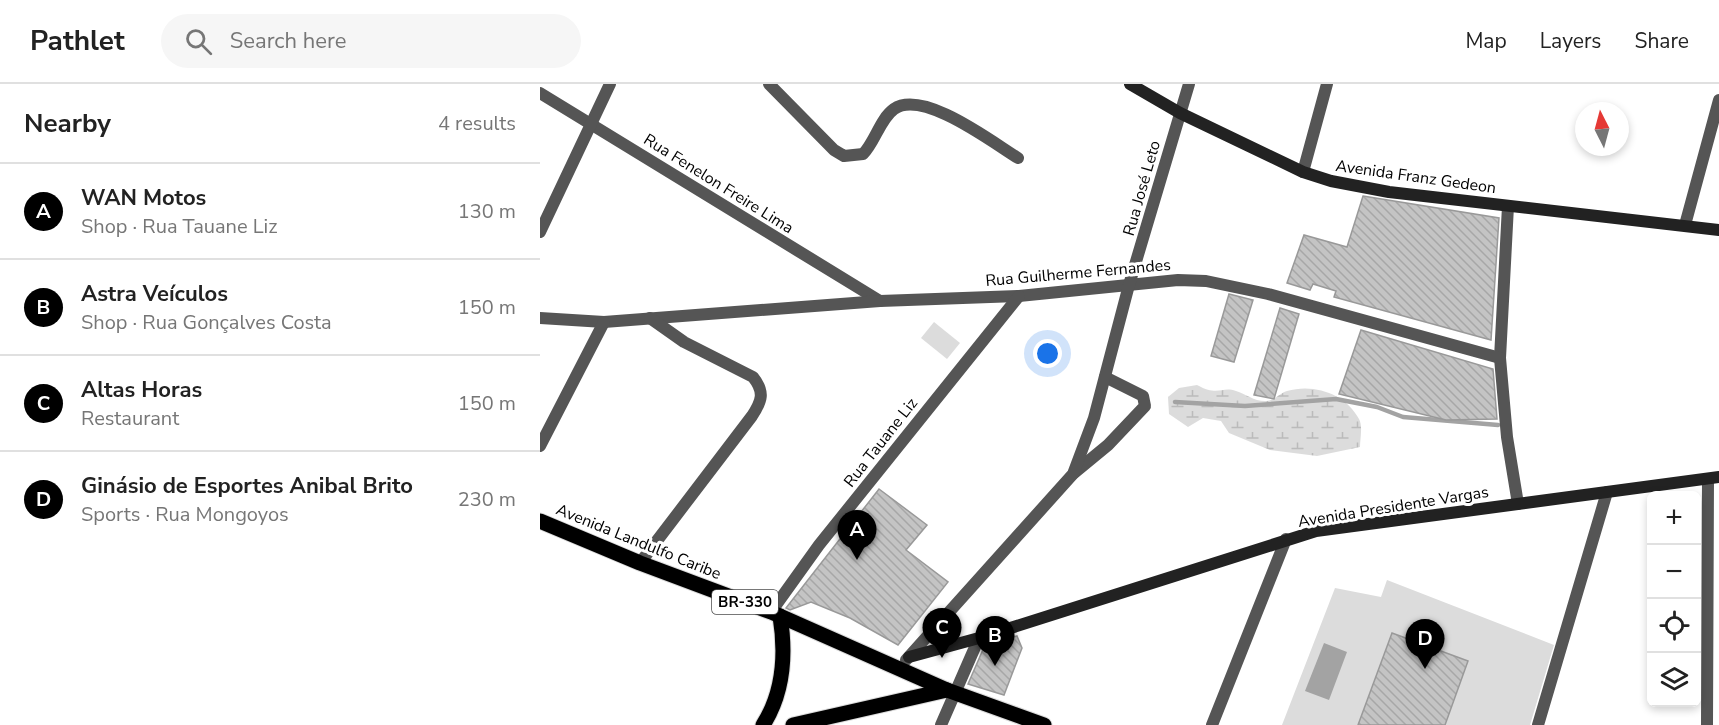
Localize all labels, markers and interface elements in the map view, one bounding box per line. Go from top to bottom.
search box [161,14,581,68]
text: Pathlet [30,22,125,60]
icon: search [182,25,215,58]
text: Search here [230,26,346,56]
text: Map [1465,27,1507,55]
text: Layers [1540,27,1601,55]
text: Share [1634,27,1689,55]
north arrow [1575,102,1629,156]
text: Nearby [24,106,111,141]
text: 4 results [438,110,516,137]
street label: Rua Fenelon Freire Lima [639,129,798,239]
street label: Rua José Leto [1118,138,1166,239]
street label: Avenida Franz Gedeon [1334,155,1498,199]
text: WAN Motos [81,183,206,213]
text: A [36,198,51,225]
text: 130 m [458,198,516,225]
text: Shop · Rua Tauane Liz [81,213,277,240]
street label: Rua Guilherme Fernandes [985,254,1172,292]
text: Astra Veículos [81,279,228,309]
text: B [37,294,50,321]
text: 150 m [458,294,516,321]
text: Shop · Rua Gonçalves Costa [81,309,332,336]
your location [1033,339,1062,368]
text: Altas Horas [81,375,202,405]
text: C [37,390,50,417]
text: 150 m [458,390,516,417]
street label: Rua Tauane Liz [839,393,923,492]
text: Restaurant [81,405,179,432]
text: Ginásio de Esportes Anibal Brito [81,471,413,501]
street label: Avenida Presidente Vargas [1296,481,1490,533]
text: D [36,486,51,513]
text: 230 m [458,486,516,513]
map controls [1647,491,1701,707]
button: + [1647,491,1701,545]
street label: Avenida Landulfo Caribe [553,499,724,585]
text: Sports · Rua Mongoyos [81,501,289,528]
pin: A [838,510,876,560]
button: − [1647,545,1701,599]
road number: BR-330 [712,590,778,614]
button: locate [1647,599,1701,653]
pin: C [922,608,962,658]
pin: B [976,616,1014,666]
pin: D [1406,620,1444,669]
button: layers [1647,653,1701,707]

